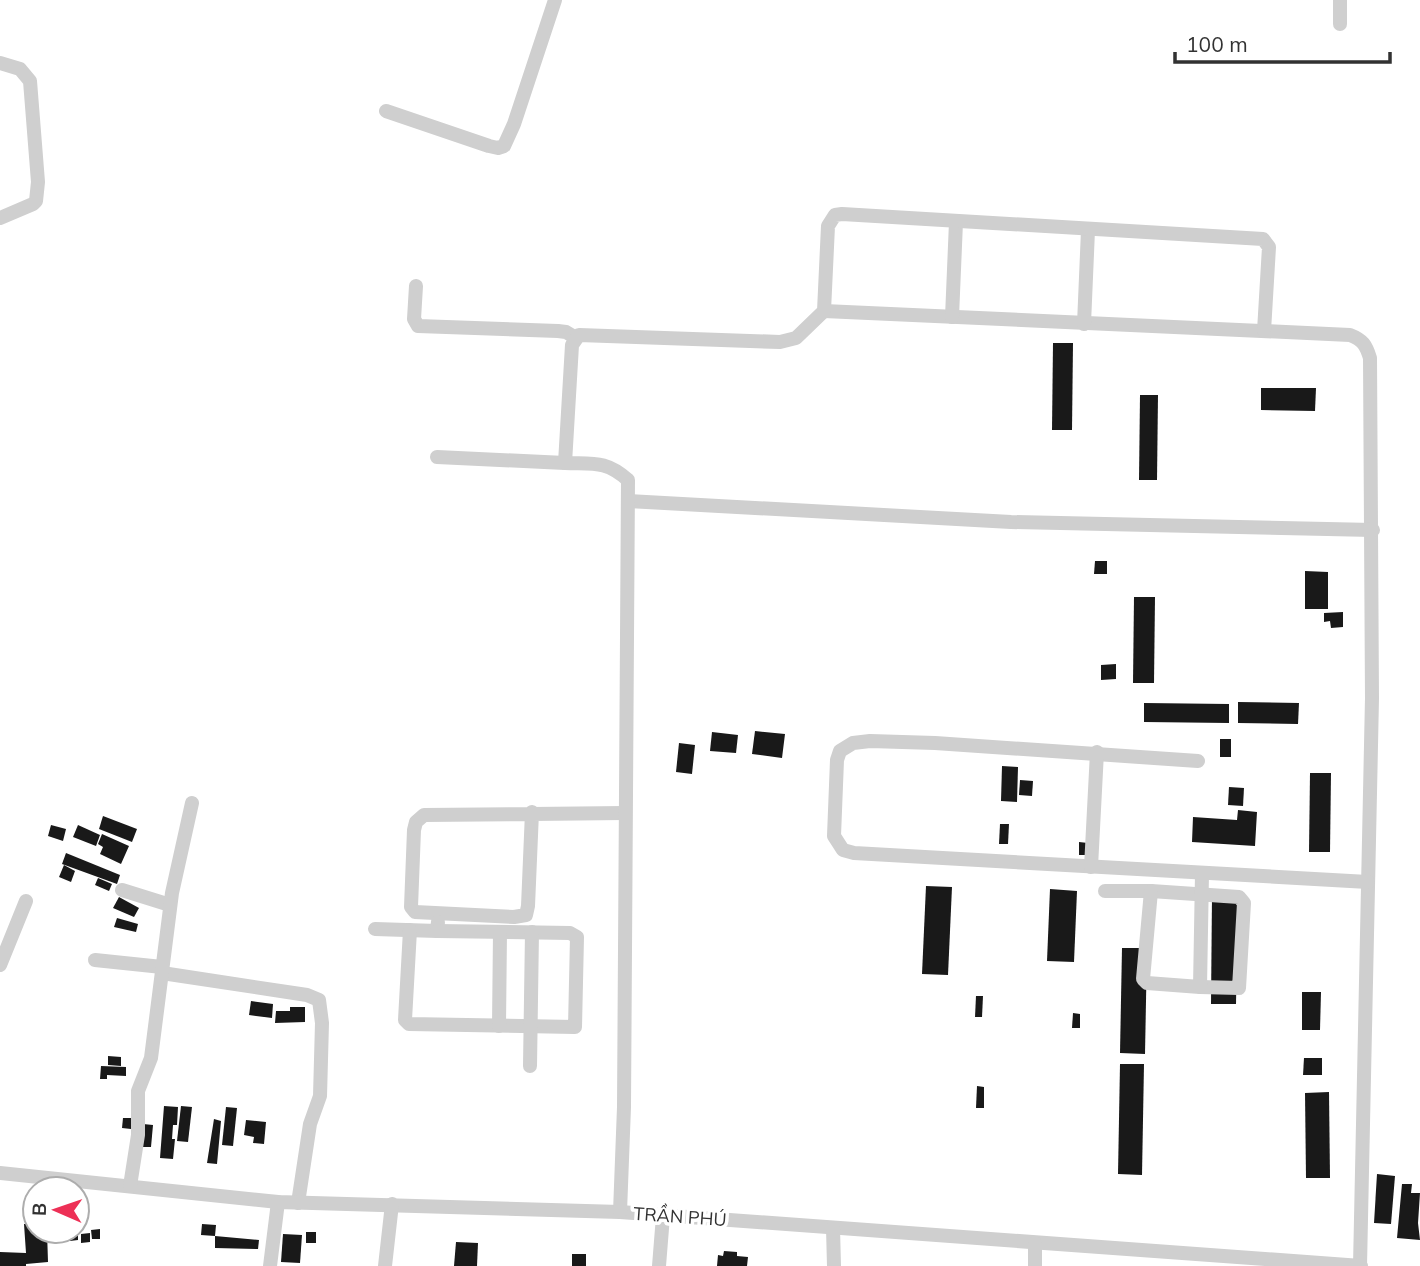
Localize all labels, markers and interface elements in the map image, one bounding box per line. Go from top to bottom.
scale bar [1175,21,1390,65]
text: 100 m [1186,31,1248,57]
north arrow [21,1175,91,1245]
text: B [27,1202,51,1216]
street label: TRẦN PHÚ [633,1202,727,1231]

